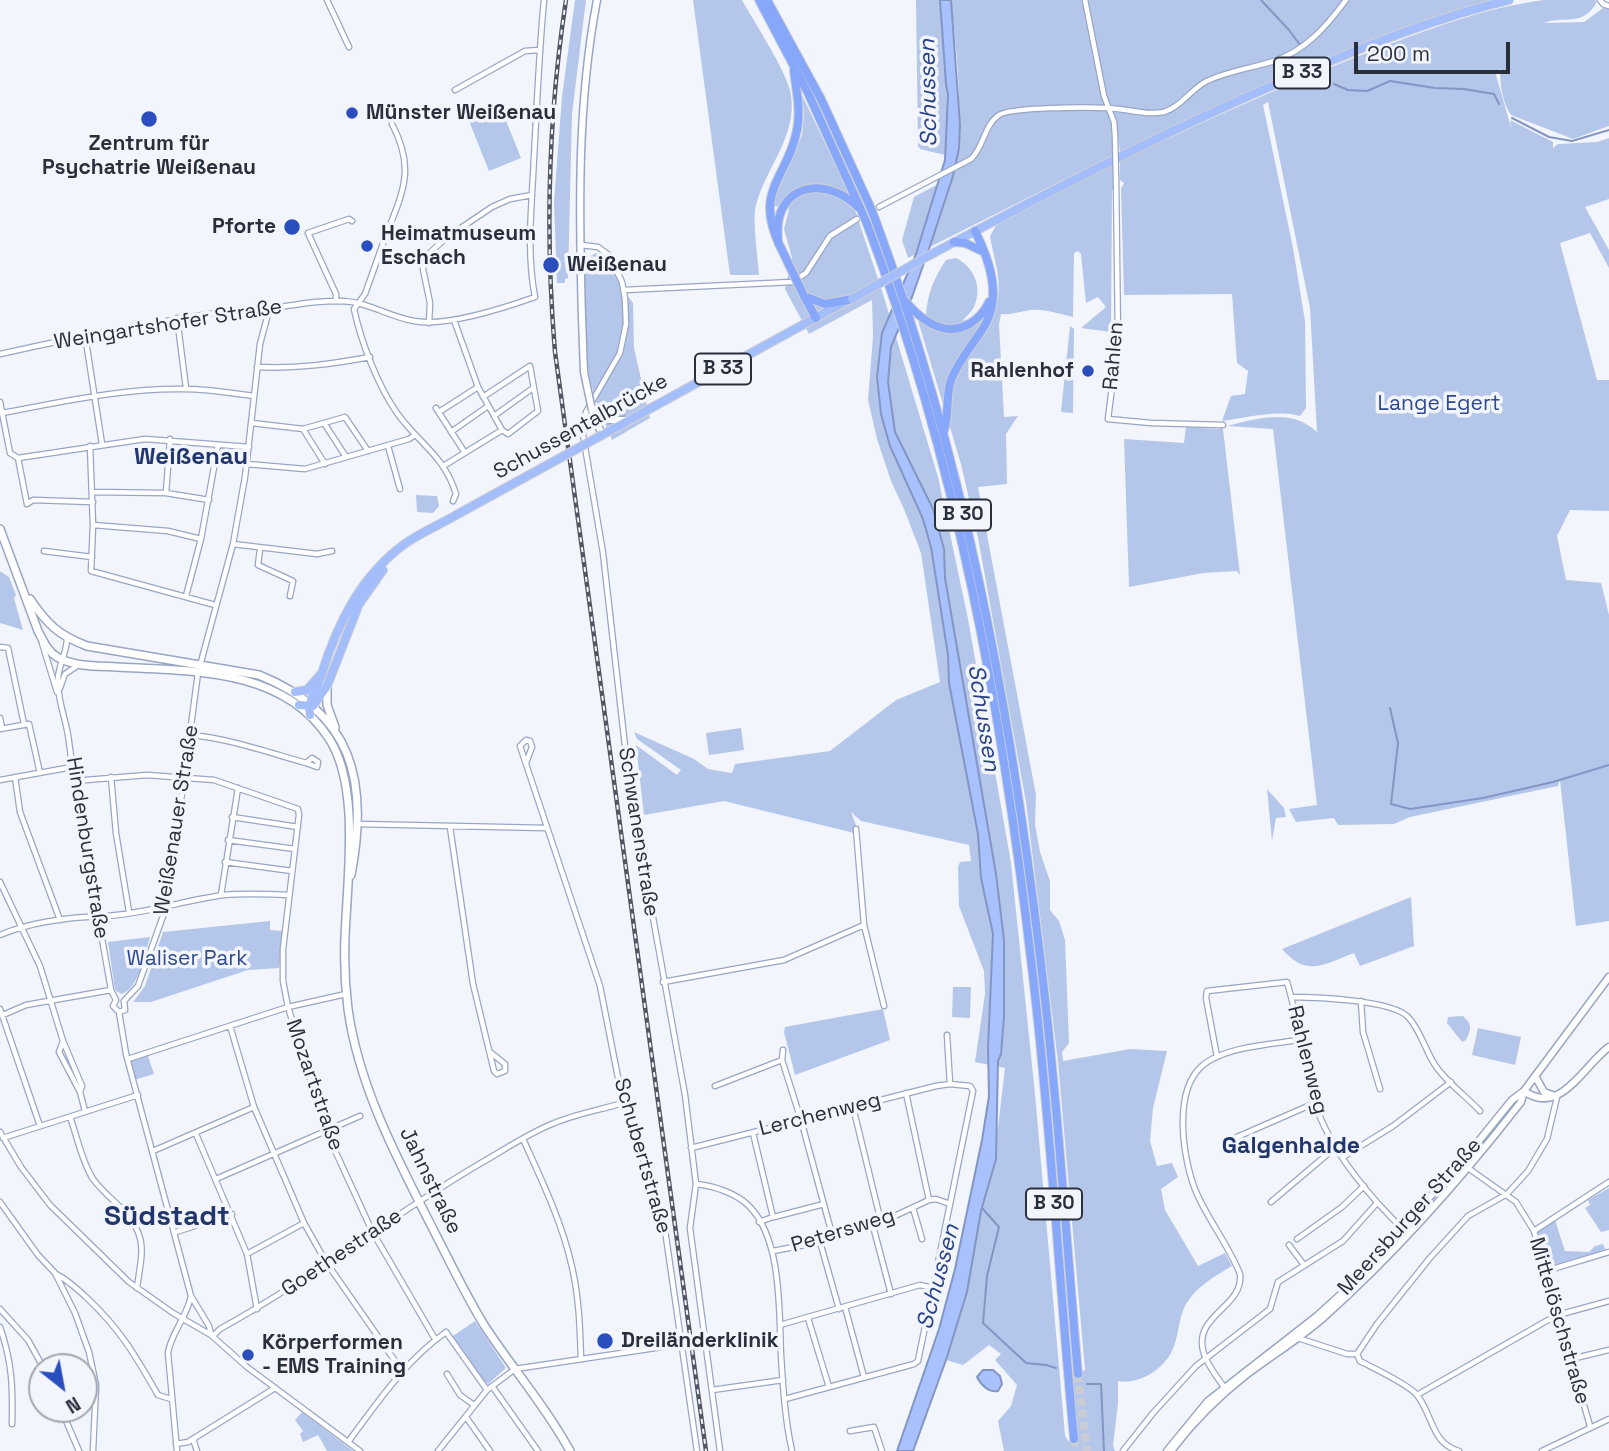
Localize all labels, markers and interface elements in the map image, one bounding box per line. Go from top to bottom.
scale bar [1357,28,1513,72]
water label: Schussen [914,39,944,147]
text: 200 m [1367,40,1430,67]
road number: B 33 [1274,58,1330,88]
place label: Münster Weißenau [366,100,556,126]
marker: Münster Weißenau [344,105,360,121]
marker: Zentrum für Psychatrie Weißenau [139,109,159,129]
place label: Zentrum für Psychatrie Weißenau [42,131,256,181]
place label: Pforte [212,214,276,240]
marker: Pforte [282,217,302,237]
place label: Heimatmuseum Eschach [381,221,536,271]
marker: Heimatmuseum Eschach [359,238,375,254]
place label: Weißenau [567,252,667,278]
marker: Weißenau [541,255,561,275]
street label: Weingartshofer Straße [52,295,284,355]
street label: Rahlen [1098,321,1130,391]
road number: B 33 [695,354,751,384]
place label: Rahlenhof [970,358,1074,384]
marker: Rahlenhof [1080,363,1096,379]
street label: Schussentalbrücke [490,369,672,485]
park label: Lange Egert [1377,391,1501,417]
district label: Weißenau [134,443,248,471]
road number: B 30 [935,500,991,530]
water label: Schussen [961,663,1005,773]
street label: Weißenauer Straße [150,723,204,917]
street label: Schwanenstraße [612,746,664,918]
street label: Hindenburgstraße [60,755,114,941]
park label: Waliser Park [126,946,248,972]
street label: Rahlenweg [1281,1003,1333,1117]
street label: Mozartstraße [280,1016,348,1154]
street label: Schubertstraße [608,1075,676,1237]
street label: Lerchenweg [757,1088,883,1142]
street label: Jahnstraße [393,1124,467,1238]
district label: Galgenhalde [1222,1133,1360,1161]
street label: Meersburger Straße [1333,1133,1487,1301]
road number: B 30 [1026,1188,1082,1220]
district label: Südstadt [104,1200,230,1234]
street label: Petersweg [788,1203,898,1259]
street label: Goethestraße [277,1204,407,1302]
water label: Schussen [912,1221,966,1333]
street label: Mittelöschstraße [1523,1235,1595,1407]
place label: Dreiländerklinik [621,1328,778,1354]
place label: Körperformen - EMS Training [262,1330,406,1380]
marker: Dreiländerklinik [595,1331,615,1351]
marker: Körperformen - EMS Training [240,1347,256,1363]
north arrow [28,1353,98,1423]
text: N [61,1391,85,1419]

